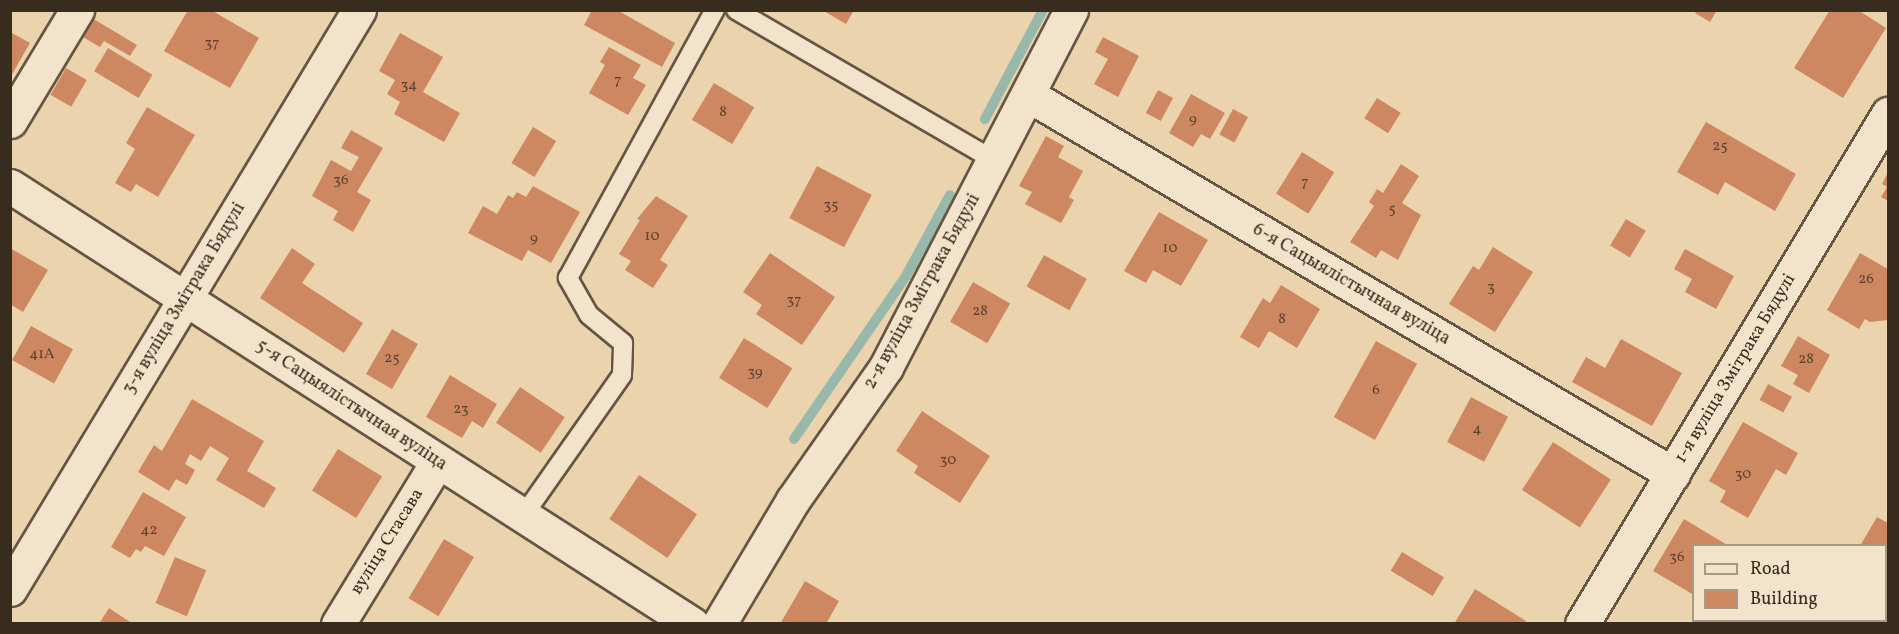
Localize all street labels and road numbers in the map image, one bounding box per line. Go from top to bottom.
street label: 2-я вуліца Змітрака Бядулі [860,190,986,394]
street label: 3-я вуліца Змітрака Бядулі [119,199,251,399]
street label: 6-я Сацыялістычная вуліца [1248,219,1454,351]
street label: 1-я вуліца Змітрака Бядулі [1671,270,1801,468]
street label: 5-я Сацыялістычная вуліца [251,336,451,476]
street label: вуліца Стасава [347,485,429,599]

